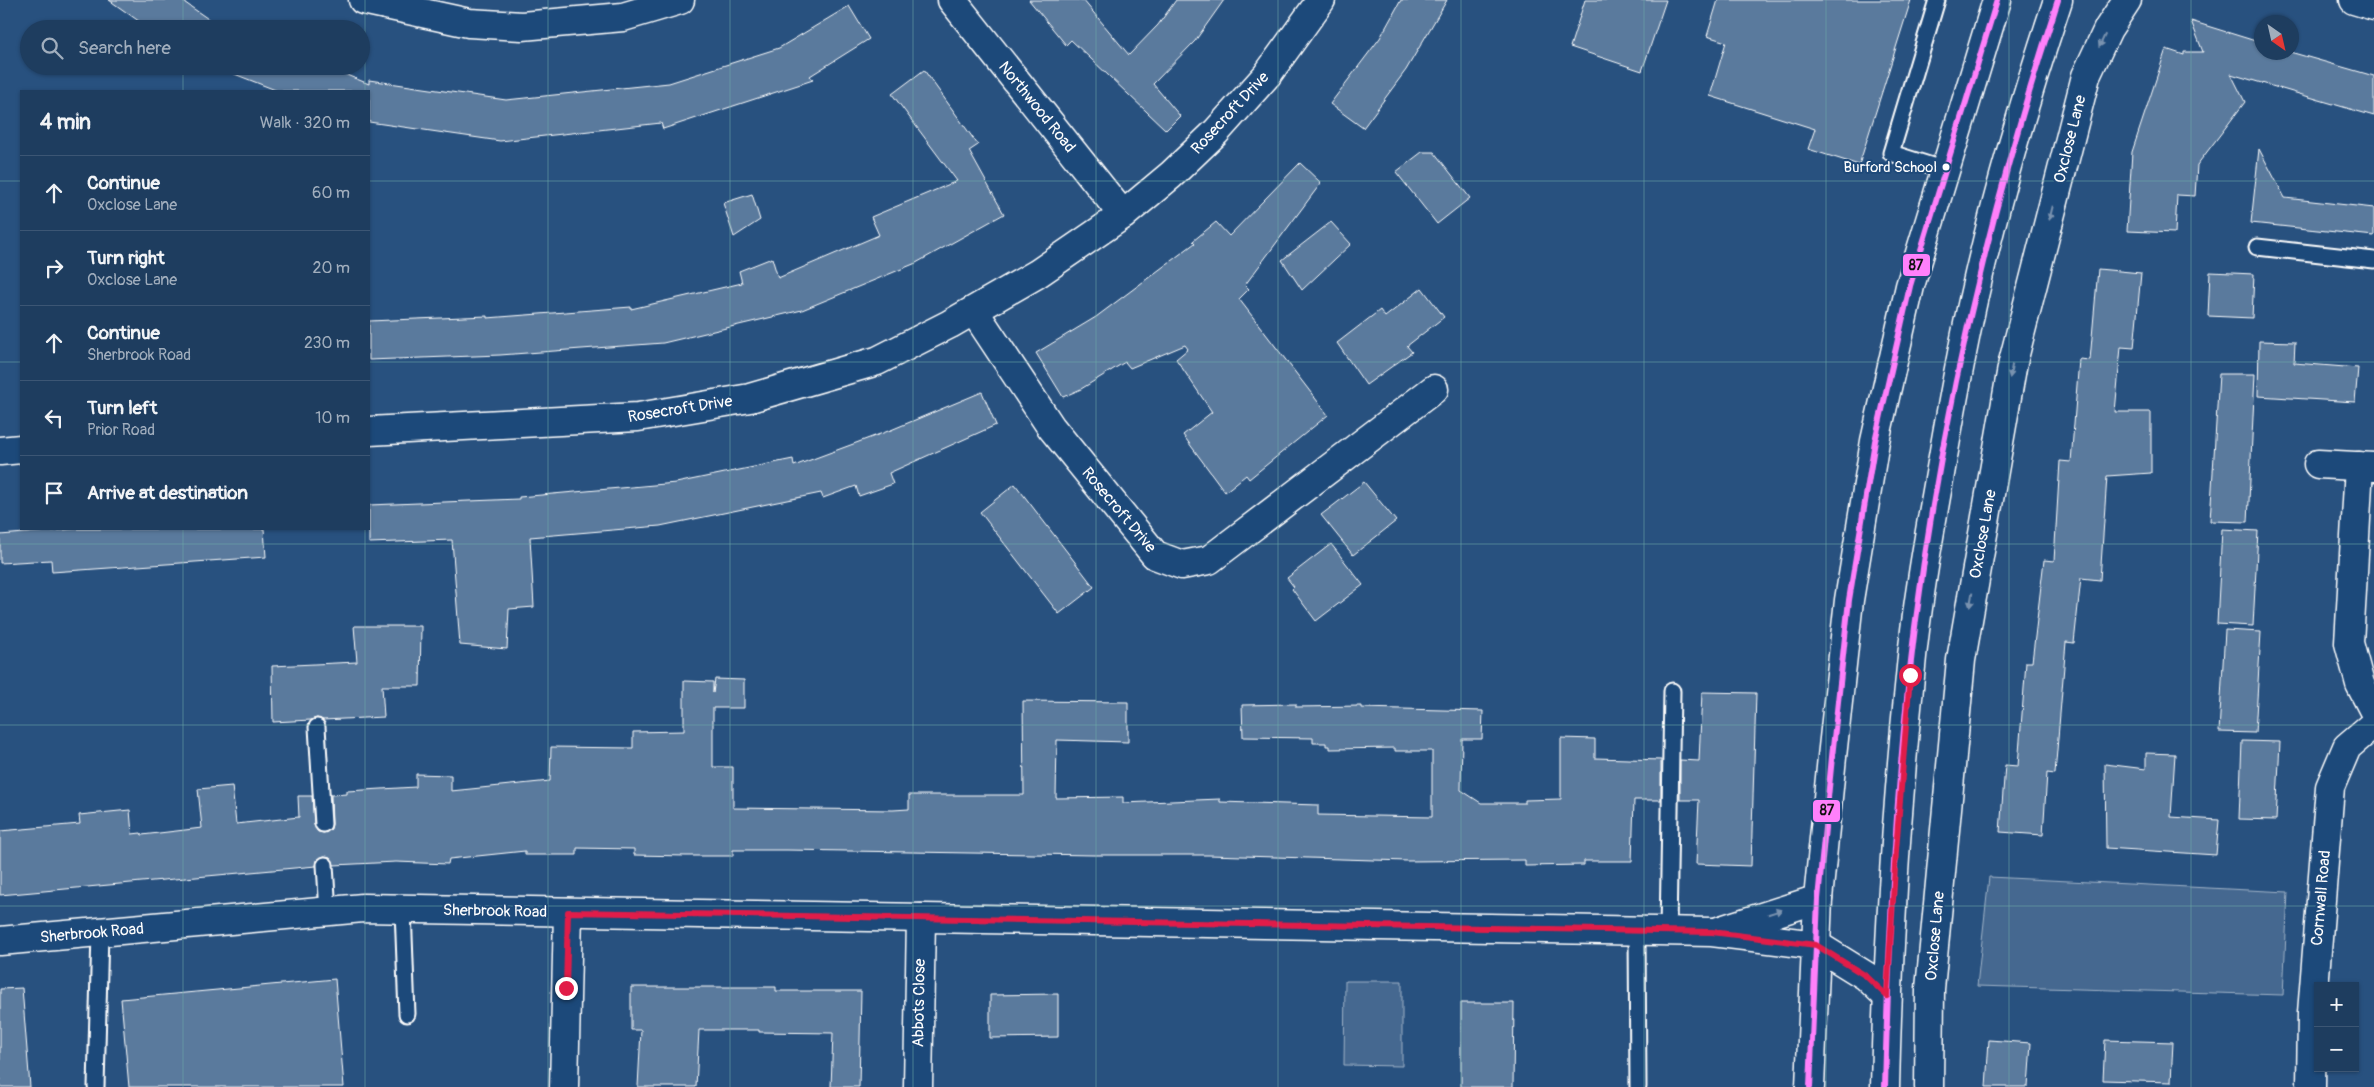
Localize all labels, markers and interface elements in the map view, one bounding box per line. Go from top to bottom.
north arrow [2254,15,2299,60]
search box [20,20,370,75]
icon: search [38,34,66,62]
one-way arrow [2097,34,2105,48]
text: Search here [78,36,171,60]
street label: Northwood Road [994,57,1080,157]
street label: Rosecroft Drive [1187,67,1273,158]
street label: Oxclose Lane [2049,93,2091,185]
text: 4 min [40,109,91,136]
text: Walk · 320 m [260,113,350,133]
place label: Burford School [1844,158,1937,177]
marker: Burford School [1941,162,1951,172]
text: Continue [87,171,160,195]
icon: ahead [40,179,68,207]
text: 60 m [312,183,350,203]
text: Oxclose Lane [87,195,177,215]
one-way arrow [2046,206,2054,221]
text: Turn right [87,246,165,270]
line badge: 87 [1902,253,1931,277]
icon: right [40,254,68,282]
text: 87 [1909,257,1924,274]
text: 20 m [312,258,350,278]
text: Oxclose Lane [87,270,177,290]
text: Continue [87,321,160,345]
icon: ahead [40,329,68,357]
text: 230 m [304,333,350,353]
text: Sherbrook Road [87,345,191,365]
one-way arrow [2006,363,2014,379]
street label: Rosecroft Drive [626,391,734,427]
text: Turn left [87,396,157,420]
icon: left [40,404,68,432]
text: 10 m [315,408,350,428]
text: Prior Road [87,420,155,440]
street label: Rosecroft Drive [1077,463,1161,557]
icon: arrive [40,479,68,507]
text: Arrive at destination [87,481,248,505]
street label: Oxclose Lane [1965,488,2001,580]
one-way arrow [1967,592,1975,608]
route start [1899,664,1922,687]
line badge: 87 [1812,799,1841,823]
text: 87 [1820,802,1835,819]
street label: Cornwall Road [2307,849,2335,947]
street label: Oxclose Lane [1921,890,1949,982]
street label: Sherbrook Road [443,900,547,922]
one-way arrow [1768,908,1783,916]
street label: Sherbrook Road [39,918,145,948]
street label: Abbots Close [908,958,930,1048]
route end [555,977,578,1000]
map controls [2314,982,2359,1072]
button: + [2314,982,2359,1027]
button: − [2314,1027,2359,1072]

